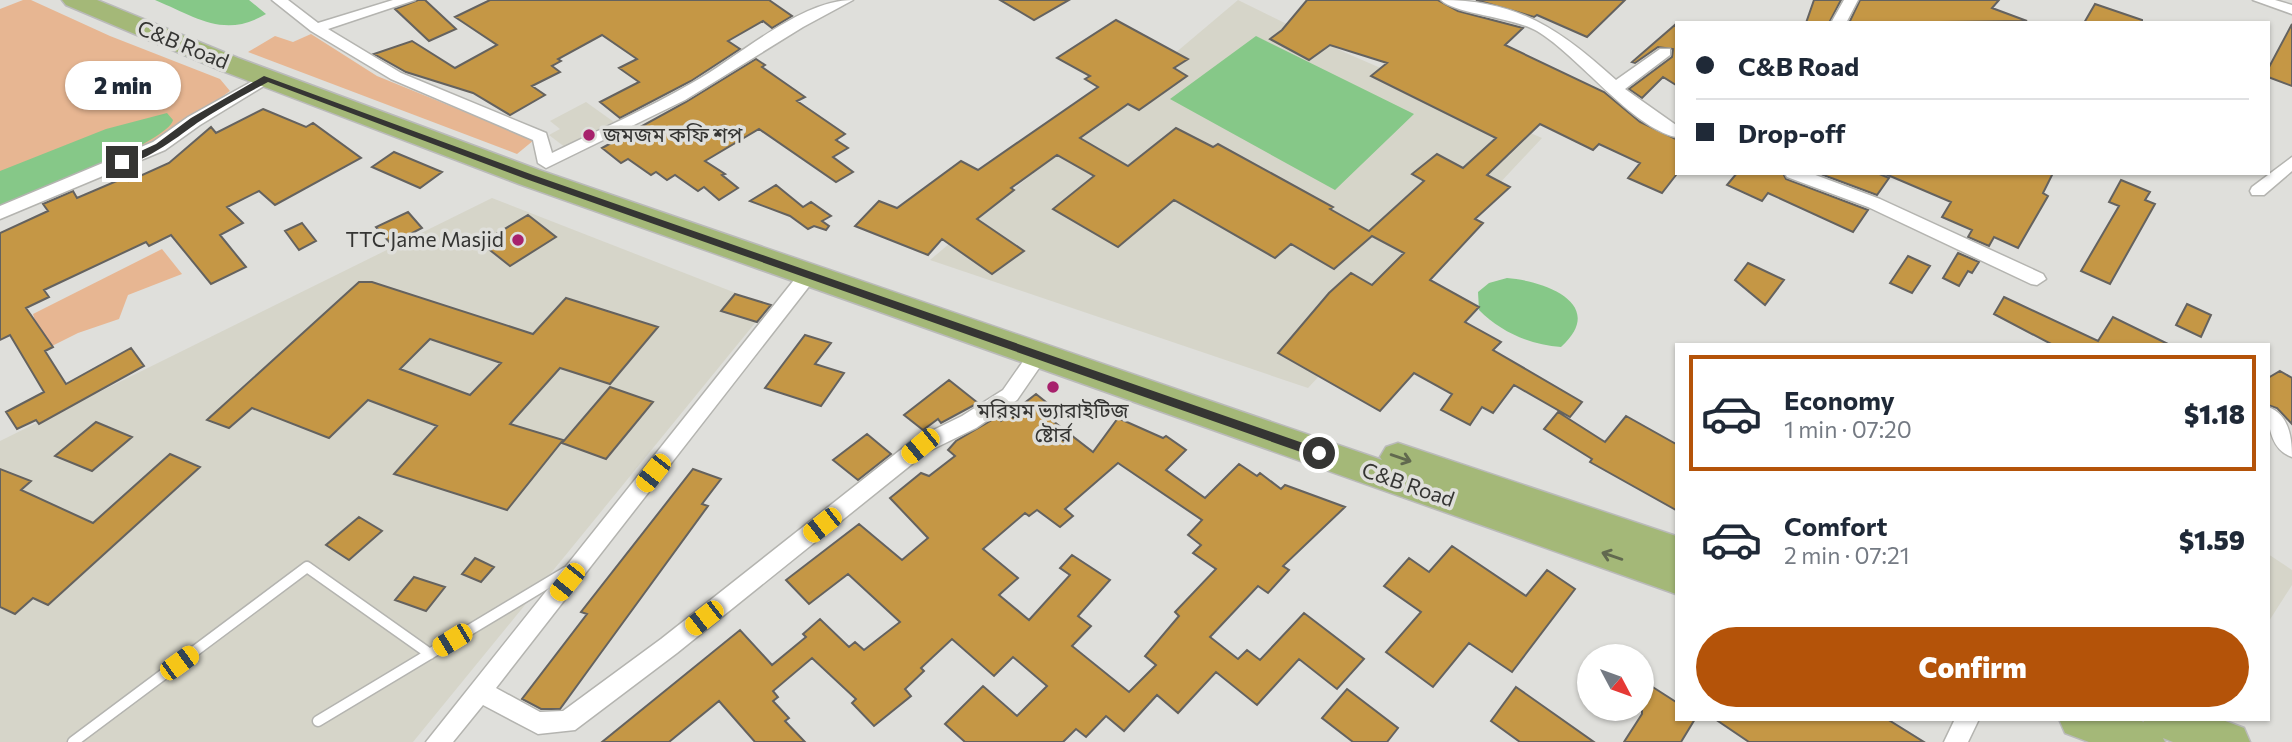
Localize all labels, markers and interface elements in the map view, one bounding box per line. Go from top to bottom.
street label: C&B Road [134,14,233,73]
text: C&B Road [1738,50,1859,81]
callout: 2 min [64,60,180,110]
text: 2 min [94,71,152,99]
text: Drop-off [1738,117,1845,148]
place label: জমজম কফি শপ [602,121,743,146]
marker: জমজম কফি শপ [581,127,597,143]
route end [106,146,138,178]
place label: TTC Jame Masjid [346,226,504,251]
marker: TTC Jame Masjid [510,232,526,248]
marker: মরিয়ম ভ্যারাইটিজ ষ্টোর্র [1045,379,1061,395]
icon: car [1700,382,1763,445]
text: Economy [1784,384,1895,415]
place label: মরিয়ম ভ্যারাইটিজ ষ্টোর্র [976,397,1130,446]
text: $1.18 [2184,398,2245,429]
text: 1 min · 07:20 [1784,415,1912,443]
car [898,425,943,467]
route start [1303,437,1335,469]
car [632,450,675,496]
one-way arrow [1389,453,1411,465]
street label: C&B Road [1359,456,1458,511]
car [799,504,846,546]
icon: car [1700,508,1763,571]
text: Comfort [1784,510,1887,541]
text: $1.59 [2179,524,2245,555]
text: 2 min · 07:21 [1784,541,1910,569]
one-way arrow [1602,549,1624,561]
car [546,559,589,605]
car [681,597,728,639]
car [429,620,476,660]
button: Confirm [1696,627,2249,707]
car [156,642,203,684]
north arrow [1577,644,1654,721]
map controls [1577,644,1654,721]

